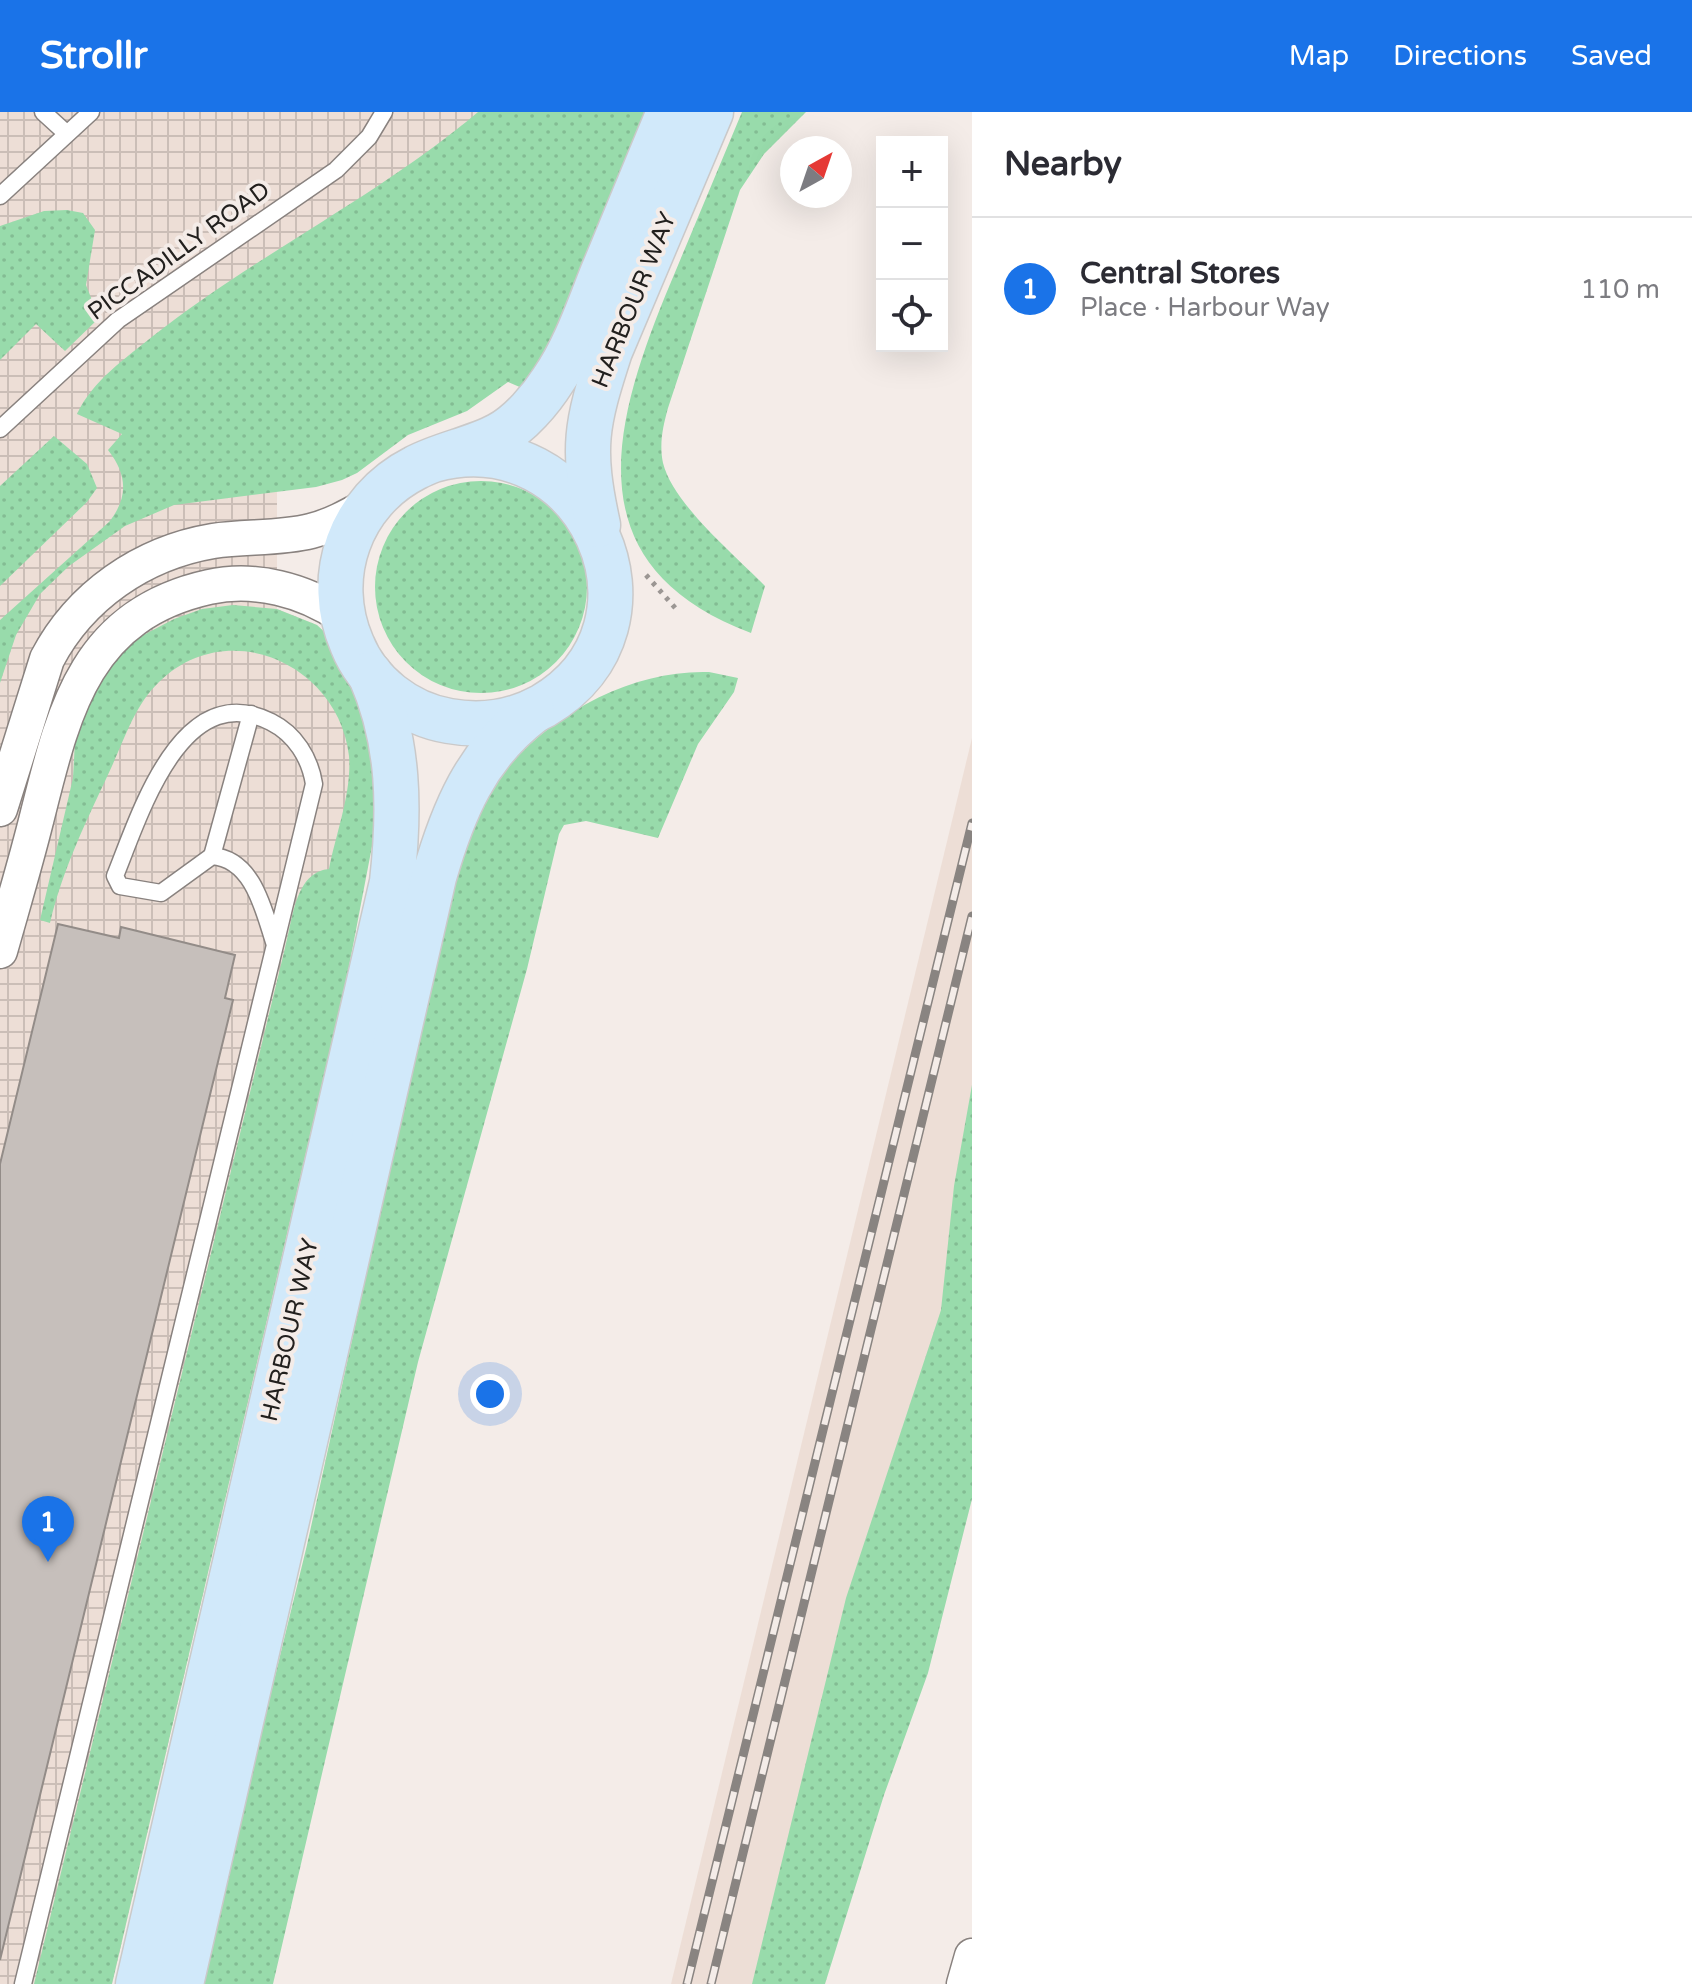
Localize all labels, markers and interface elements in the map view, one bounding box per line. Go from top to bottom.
text: Strollr [40,33,148,79]
text: Map [1289,39,1349,73]
text: Directions [1393,39,1527,73]
text: Saved [1571,39,1652,73]
north arrow [780,136,852,208]
map controls [876,136,948,352]
button: + [876,136,948,208]
text: Nearby [1004,144,1122,185]
street label: PICCADILLY ROAD [82,175,276,327]
street label: HARBOUR WAY [586,208,682,392]
button: − [876,208,948,280]
text: Central Stores [1080,255,1280,292]
text: 1 [1022,274,1038,305]
text: 110 m [1580,274,1660,305]
button: locate [876,280,948,352]
text: Place · Harbour Way [1080,292,1330,323]
street label: HARBOUR WAY [255,1236,325,1424]
your location [470,1374,510,1414]
pin: 1 [22,1496,74,1562]

